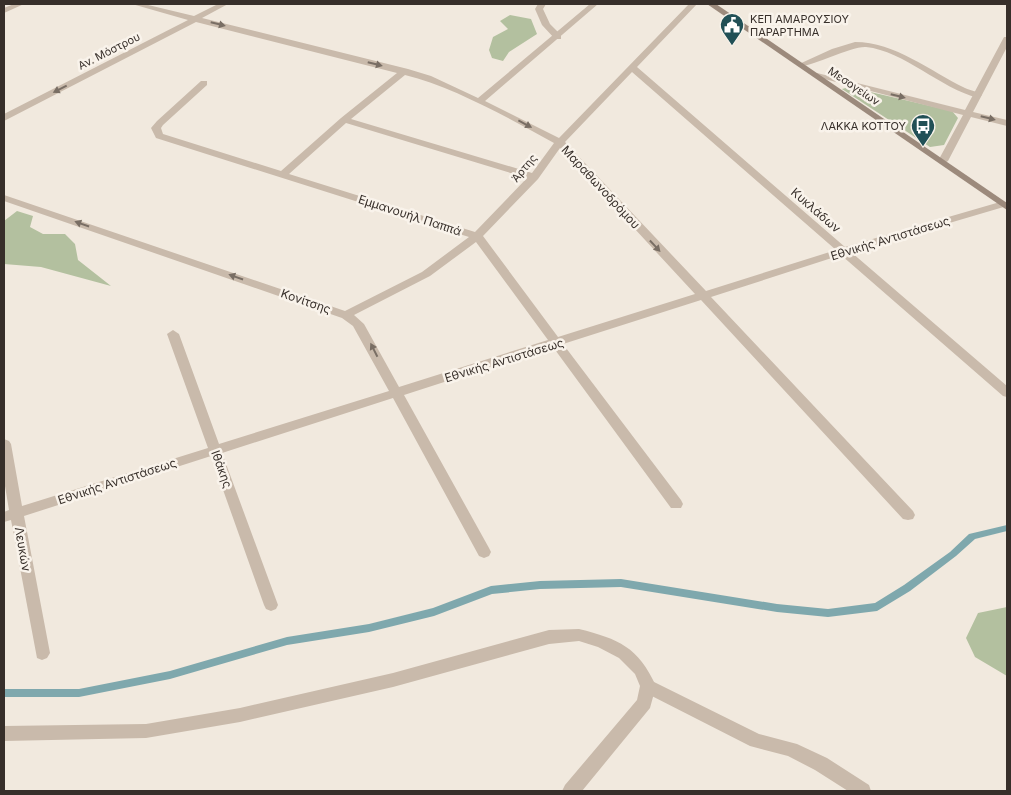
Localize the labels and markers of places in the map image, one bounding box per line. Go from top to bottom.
public building icon: ΚΕΠ ΑΜΑΡΟΥΣΙΟΥ ΠΑΡΑΡΤΗΜΑ [719,12,745,46]
place label: ΚΕΠ ΑΜΑΡΟΥΣΙΟΥ ΠΑΡΑΡΤΗΜΑ [750,12,849,39]
bus stop icon: ΛΑΚΚΑ ΚΟΤΤΟΥ [910,113,936,147]
place label: ΛΑΚΚΑ ΚΟΤΤΟΥ [821,119,907,133]

